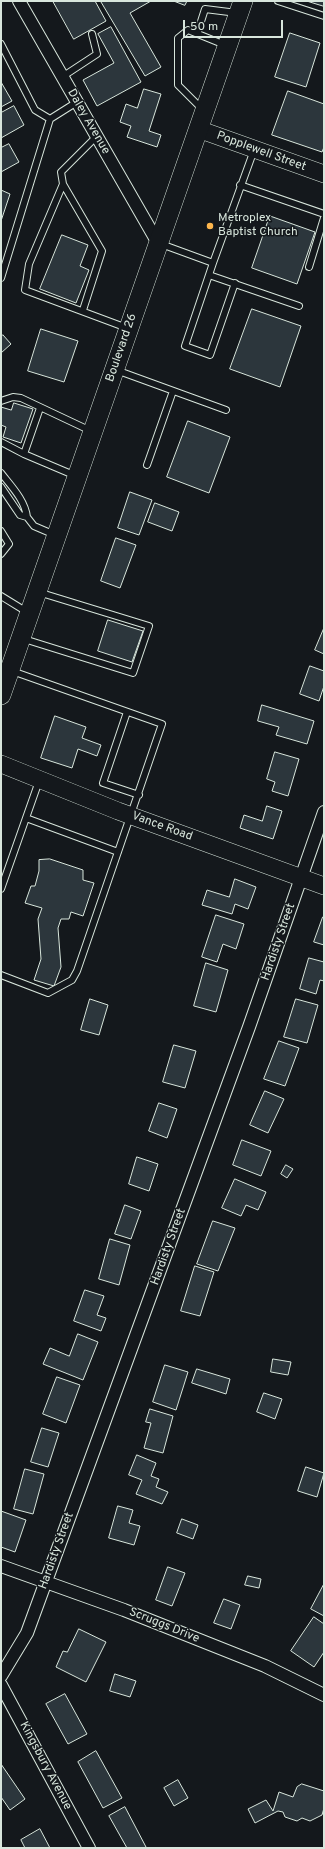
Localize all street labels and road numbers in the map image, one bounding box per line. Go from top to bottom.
street label: Daley Avenue [64,87,112,157]
street label: Popplewell Street [214,129,308,175]
street label: Boulevard 26 [104,312,140,384]
street label: Vance Road [130,809,194,845]
street label: Hardisty Street [259,902,299,982]
street label: Hardisty Street [148,1207,190,1287]
street label: Hardisty Street [36,1511,78,1591]
street label: Scruggs Drive [127,1605,201,1647]
street label: Kingsbury Avenue [16,1719,74,1813]

